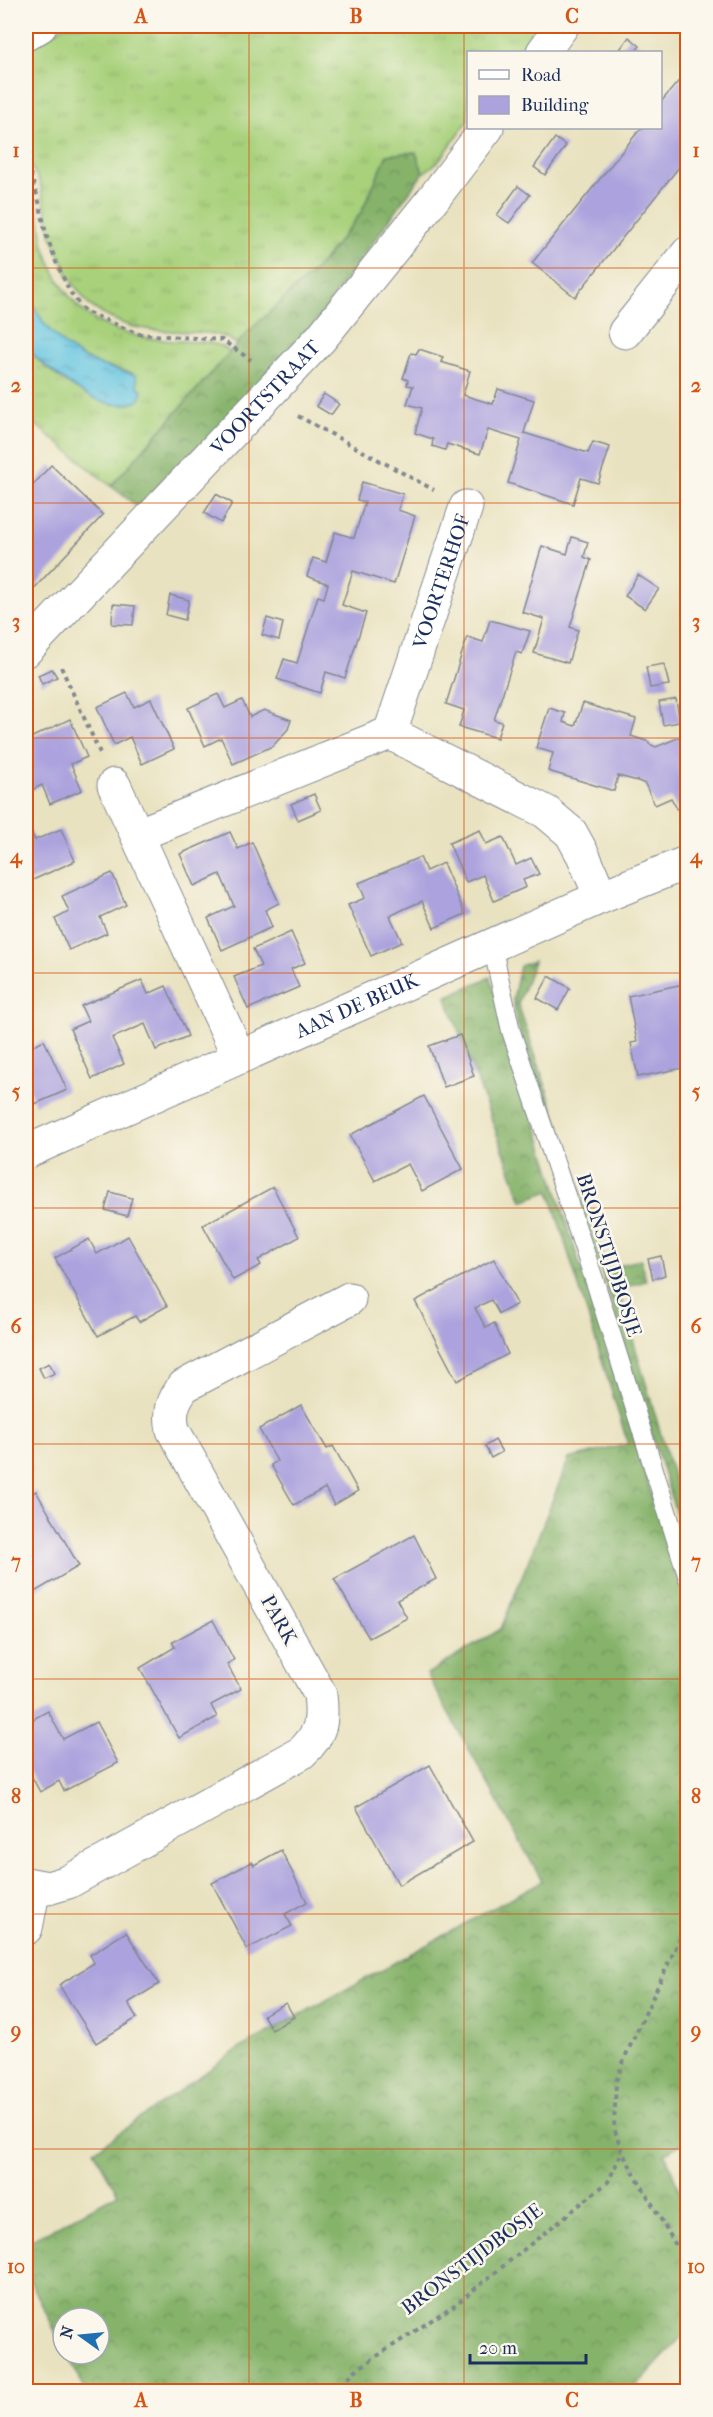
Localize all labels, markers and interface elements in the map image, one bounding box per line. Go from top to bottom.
text: A [133,5,149,28]
text: B [349,5,363,28]
text: C [565,5,579,28]
legend [467,51,662,129]
text: Road [521,65,561,86]
text: Building [521,95,589,116]
text: 1 [12,139,20,162]
text: 1 [692,139,700,162]
street label: VOORTSTRAAT [205,335,325,460]
text: 2 [11,374,21,397]
text: 2 [691,374,701,397]
street label: VOORTERHOF [407,511,474,652]
text: 3 [12,610,20,633]
text: 3 [692,610,700,633]
text: 4 [9,845,23,869]
text: 4 [689,845,703,869]
street label: AAN DE BEUK [291,967,423,1043]
text: 5 [12,1080,21,1103]
text: 5 [692,1080,701,1103]
street label: BRONSTIJDBOSJE [572,1170,646,1340]
text: 6 [11,1315,23,1338]
text: 6 [691,1315,703,1338]
text: 7 [10,1550,21,1573]
text: 7 [690,1550,701,1573]
street label: PARK [256,1591,303,1650]
text: 8 [11,1785,21,1808]
text: 8 [691,1785,701,1808]
text: 9 [10,2020,21,2043]
text: 9 [690,2020,701,2043]
street label: BRONSTIJDBOSJE [397,2199,547,2319]
text: 10 [7,2255,25,2278]
text: 10 [687,2255,705,2278]
north arrow [51,2306,111,2366]
text: N [56,2323,78,2341]
scale bar [470,2327,586,2365]
text: 20 m [479,2338,517,2359]
text: A [133,2389,149,2412]
text: B [349,2389,363,2412]
text: C [565,2389,579,2412]

